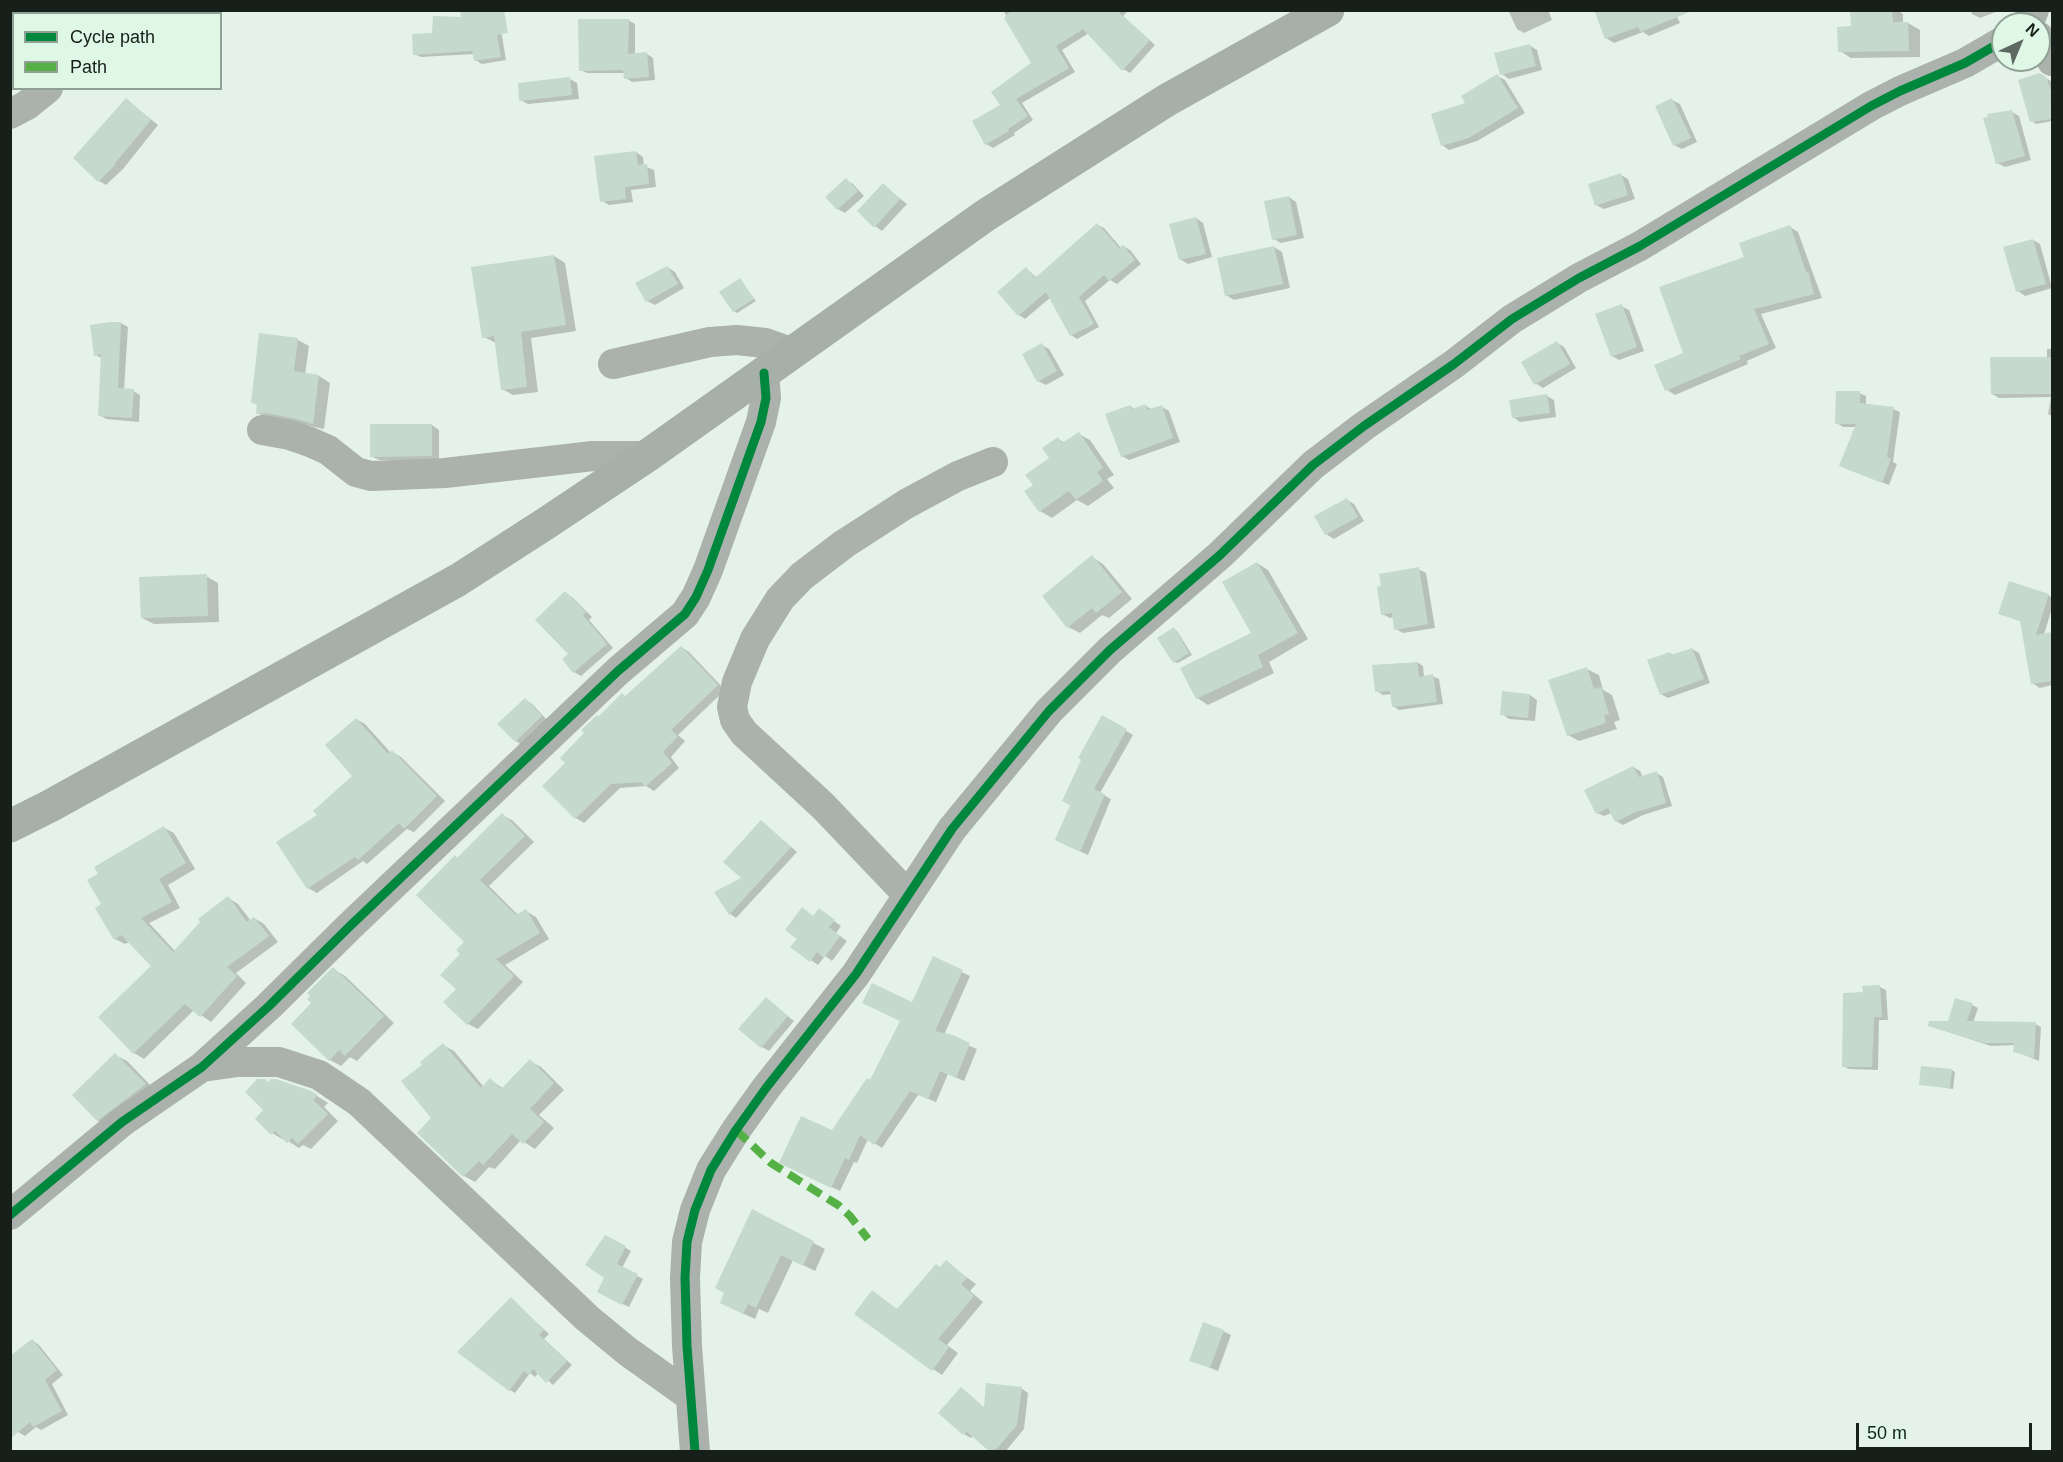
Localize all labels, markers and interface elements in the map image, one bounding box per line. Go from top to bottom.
legend [12,12,222,90]
north arrow [1991,12,2051,72]
text: N [2022,20,2043,40]
text: Cycle path [70,27,155,47]
text: Path [70,57,107,77]
scale bar [1859,1411,2034,1449]
text: 50 m [1867,1423,1907,1443]

